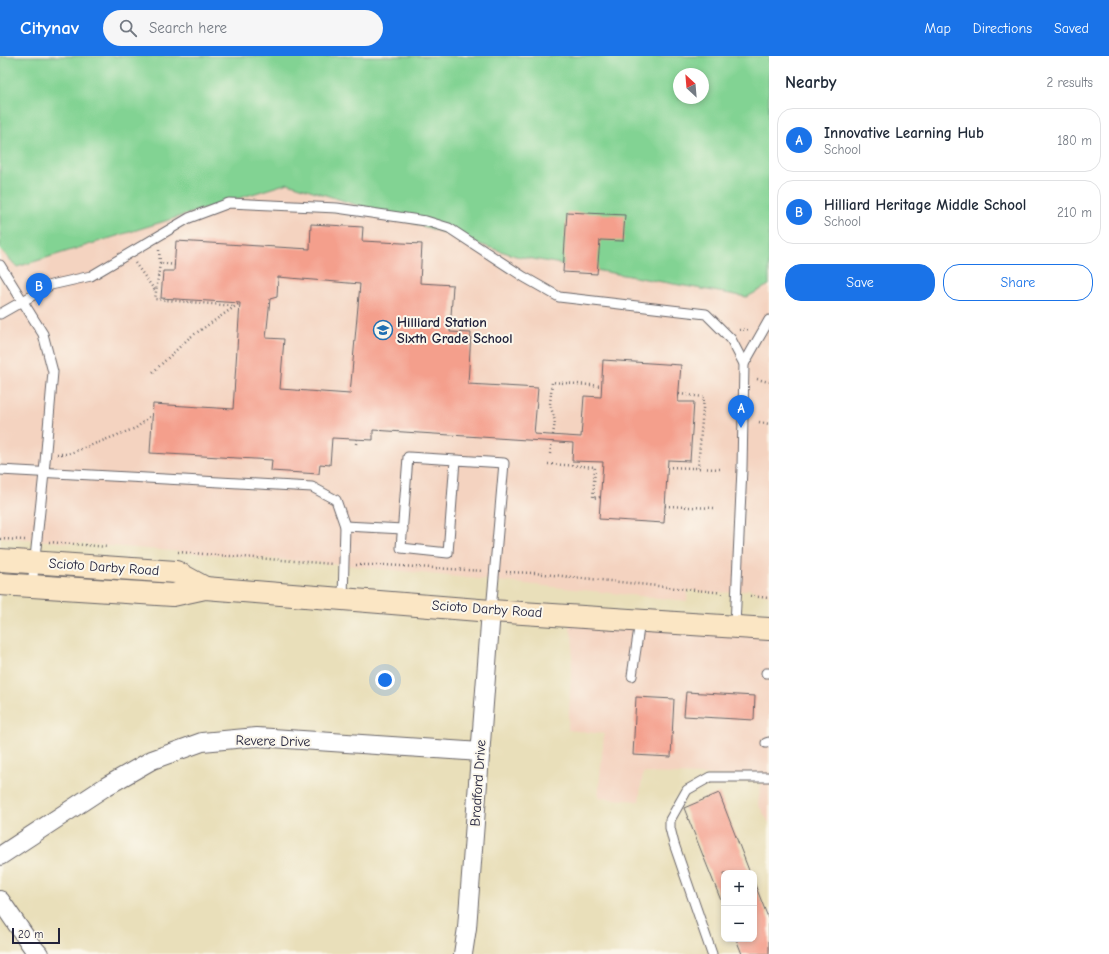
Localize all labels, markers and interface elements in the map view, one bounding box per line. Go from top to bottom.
search box [103,10,383,46]
text: Citynav [20,17,79,39]
icon: search [117,17,139,39]
text: Search here [149,19,227,37]
text: Map [924,20,951,37]
text: Directions [973,20,1032,37]
text: Saved [1054,20,1089,37]
north arrow [673,68,709,104]
text: Nearby [785,73,836,92]
text: 2 results [1046,75,1093,90]
text: Innovative Learning Hub [824,124,984,142]
text: A [795,133,803,148]
text: 180 m [1057,133,1092,148]
text: School [824,142,861,157]
text: Hilliard Heritage Middle School [824,196,1026,214]
text: B [795,205,803,220]
text: 210 m [1057,205,1092,220]
text: School [824,214,861,229]
button: Save [785,264,935,301]
button: Share [943,264,1093,301]
pin: B [26,273,52,306]
place label: Hilliard Station Sixth Grade School [397,314,513,347]
school or university icon: Hilliard Station Sixth Grade School [372,319,394,341]
pin: A [728,395,754,428]
street label: Scioto Darby Road [48,555,160,579]
street label: Scioto Darby Road [431,597,543,621]
your location [375,670,395,690]
street label: Revere Drive [235,732,311,750]
street label: Bradford Drive [466,739,490,827]
map controls [721,870,757,942]
button: + [721,870,757,906]
button: − [721,906,757,942]
scale bar [12,926,60,945]
text: 20 m [18,928,43,941]

